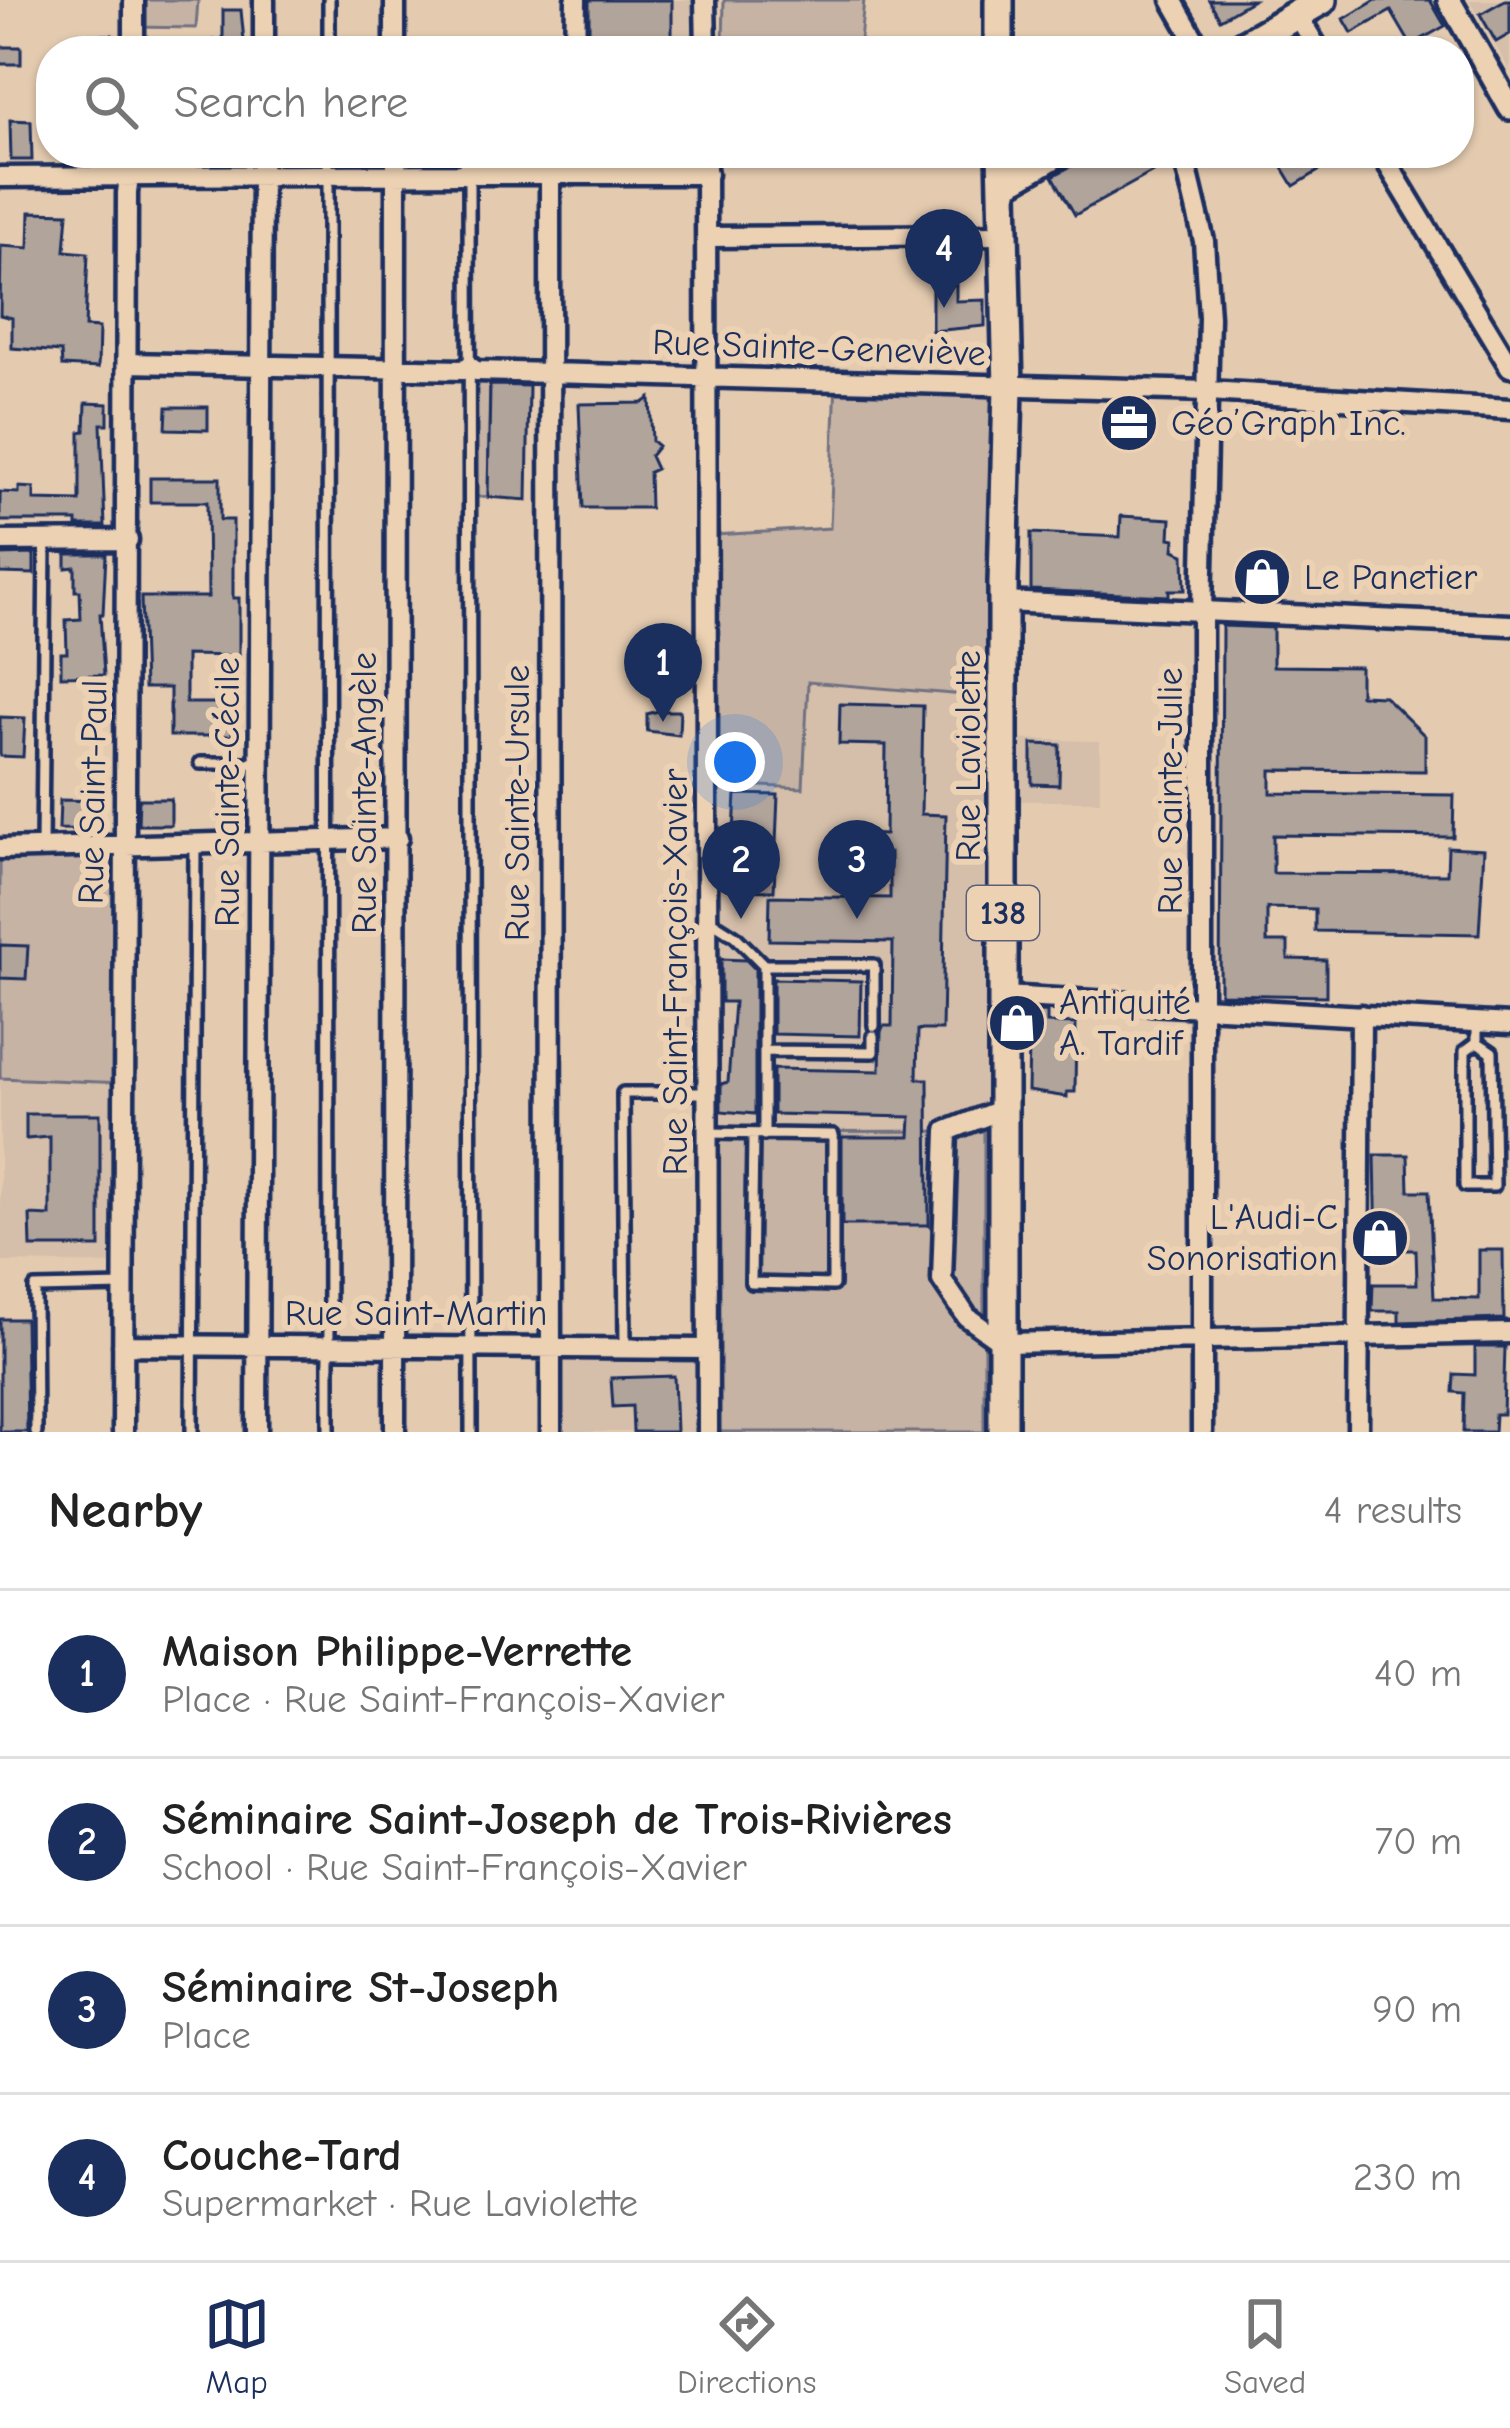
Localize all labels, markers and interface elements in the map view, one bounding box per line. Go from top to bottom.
search box [36,36,1474,168]
icon: search [78,69,144,135]
text: Search here [174,76,408,128]
pin: 4 [905,209,983,308]
street label: Rue Sainte-Geneviève [652,322,986,374]
office icon: Géo’Graph Inc. [1098,392,1160,454]
place label: Géo’Graph Inc. [1171,403,1406,444]
shop icon: Le Panetier [1231,546,1293,608]
place label: Le Panetier [1304,557,1478,598]
pin: 1 [624,623,702,722]
street label: Rue Laviolette [948,650,989,862]
street label: Rue Sainte-Angèle [344,652,385,934]
street label: Rue Sainte-Cécile [207,657,248,927]
street label: Rue Sainte-Ursule [497,665,538,941]
street label: Rue Sainte-Julie [1150,667,1191,915]
street label: Rue Saint-Paul [71,679,115,905]
your location [705,732,765,792]
street label: Rue Saint-François-Xavier [655,768,696,1175]
pin: 2 [702,820,780,919]
pin: 3 [818,820,896,919]
road number: 138 [967,886,1039,940]
place label: Antiquité A. Tardif [1059,982,1191,1064]
shop icon: Antiquité A. Tardif [986,992,1048,1054]
place label: L'Audi-C Sonorisation [1147,1197,1338,1279]
shop icon: L'Audi-C Sonorisation [1349,1207,1411,1269]
street label: Rue Saint-Martin [285,1293,547,1334]
text: Nearby [48,1481,202,1540]
text: 4 results [1324,1488,1462,1533]
text: Maison Philippe-Verrette [162,1625,632,1677]
text: 1 [79,1651,95,1696]
text: 40 m [1374,1651,1462,1696]
text: Place · Rue Saint-François-Xavier [162,1677,725,1722]
text: Séminaire Saint-Joseph de Trois‑Rivières [162,1793,952,1845]
text: 2 [77,1819,97,1864]
text: 70 m [1375,1819,1462,1864]
text: School · Rue Saint-François-Xavier [162,1845,747,1890]
text: Séminaire St-Joseph [162,1961,559,2013]
text: 3 [77,1987,97,2032]
text: 90 m [1372,1987,1462,2032]
text: Place [162,2013,251,2058]
text: Couche-Tard [162,2129,401,2181]
text: 4 [78,2155,96,2200]
text: 230 m [1353,2155,1462,2200]
text: Supermarket · Rue Laviolette [162,2181,638,2226]
tab: Map [204,2291,270,2401]
tab: Directions [677,2291,817,2401]
tab: Saved [1224,2291,1306,2401]

